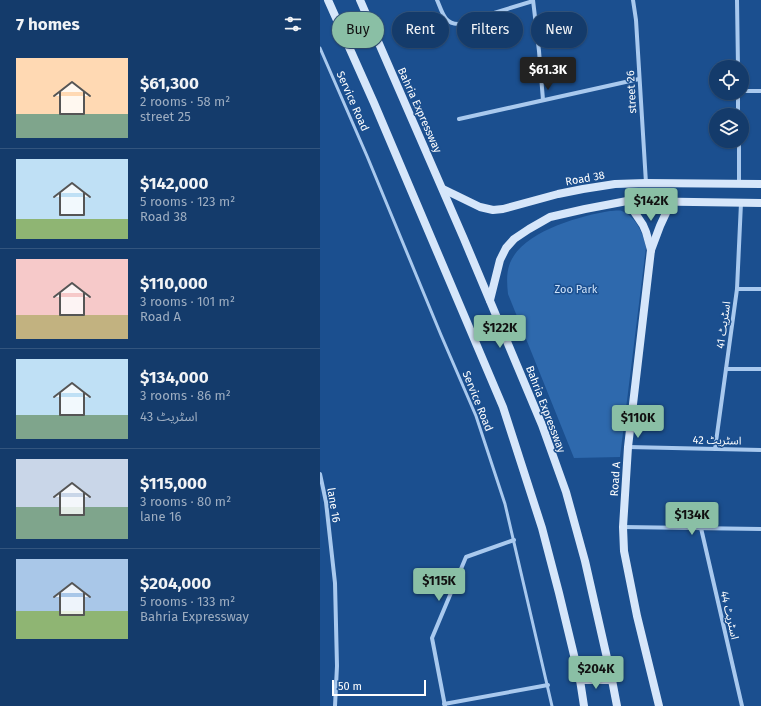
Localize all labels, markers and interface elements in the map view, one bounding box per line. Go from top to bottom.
chip: Buy [332,12,384,48]
chip: Rent [392,12,449,48]
chip: Filters [457,12,523,48]
chip: New [531,12,587,48]
icon: filters [282,13,304,35]
text: 7 homes [16,14,80,35]
pin: $61.3K [515,57,581,91]
map controls [709,60,749,148]
button: locate [709,60,749,100]
text: $61.3K [529,62,567,77]
street label: Bahria Expressway [395,65,444,155]
street label: Service Road [334,69,372,133]
street label: street 26 [624,70,639,114]
text: $61,300 [140,73,199,94]
icon: home [48,74,96,122]
text: 2 rooms · 58 m² [140,94,230,109]
button: layers [709,108,749,148]
text: street 25 [140,109,191,124]
street label: Road 38 [564,169,606,188]
text: $142,000 [140,173,208,194]
icon: home [48,175,96,223]
pin: $142K [623,188,679,222]
text: $142K [634,193,668,208]
text: 5 rooms · 123 m² [140,194,235,209]
text: Road 38 [140,209,187,224]
text: $110,000 [140,273,208,294]
icon: home [48,275,96,323]
park label: Zoo Park [555,283,598,296]
text: 3 rooms · 101 m² [140,294,235,309]
street label: اسٹریٹ 41 [714,301,733,350]
text: Road A [140,309,181,324]
pin: $122K [472,315,528,349]
text: $122K [483,320,517,335]
street label: Bahria Expressway [523,364,568,455]
text: $134,000 [140,367,209,388]
street label: Service Road [460,369,496,433]
icon: home [48,375,96,423]
text: 3 rooms · 86 m² [140,388,231,403]
pin: $110K [610,405,666,439]
text: اسٹریٹ 43 [140,409,198,424]
text: $110K [621,410,655,425]
street label: اسٹریٹ 42 [693,434,741,447]
street label: Road A [608,461,623,497]
text: $115,000 [140,473,207,494]
icon: home [48,475,96,523]
street label: lane 16 [324,487,343,524]
text: 3 rooms · 80 m² [140,494,231,509]
pin: $134K [664,502,720,536]
text: $134K [674,507,710,522]
text: lane 16 [140,509,182,524]
pin: $115K [411,568,467,602]
text: $204,000 [140,573,211,594]
text: $115K [422,573,456,588]
icon: home [48,575,96,623]
street label: اسٹریٹ 44 [718,590,741,641]
text: 5 rooms · 133 m² [140,594,235,609]
text: Bahria Expressway [140,609,249,624]
pin: $204K [568,656,624,690]
text: $204K [578,661,614,676]
scale bar [332,678,426,697]
text: 50 m [338,680,362,693]

